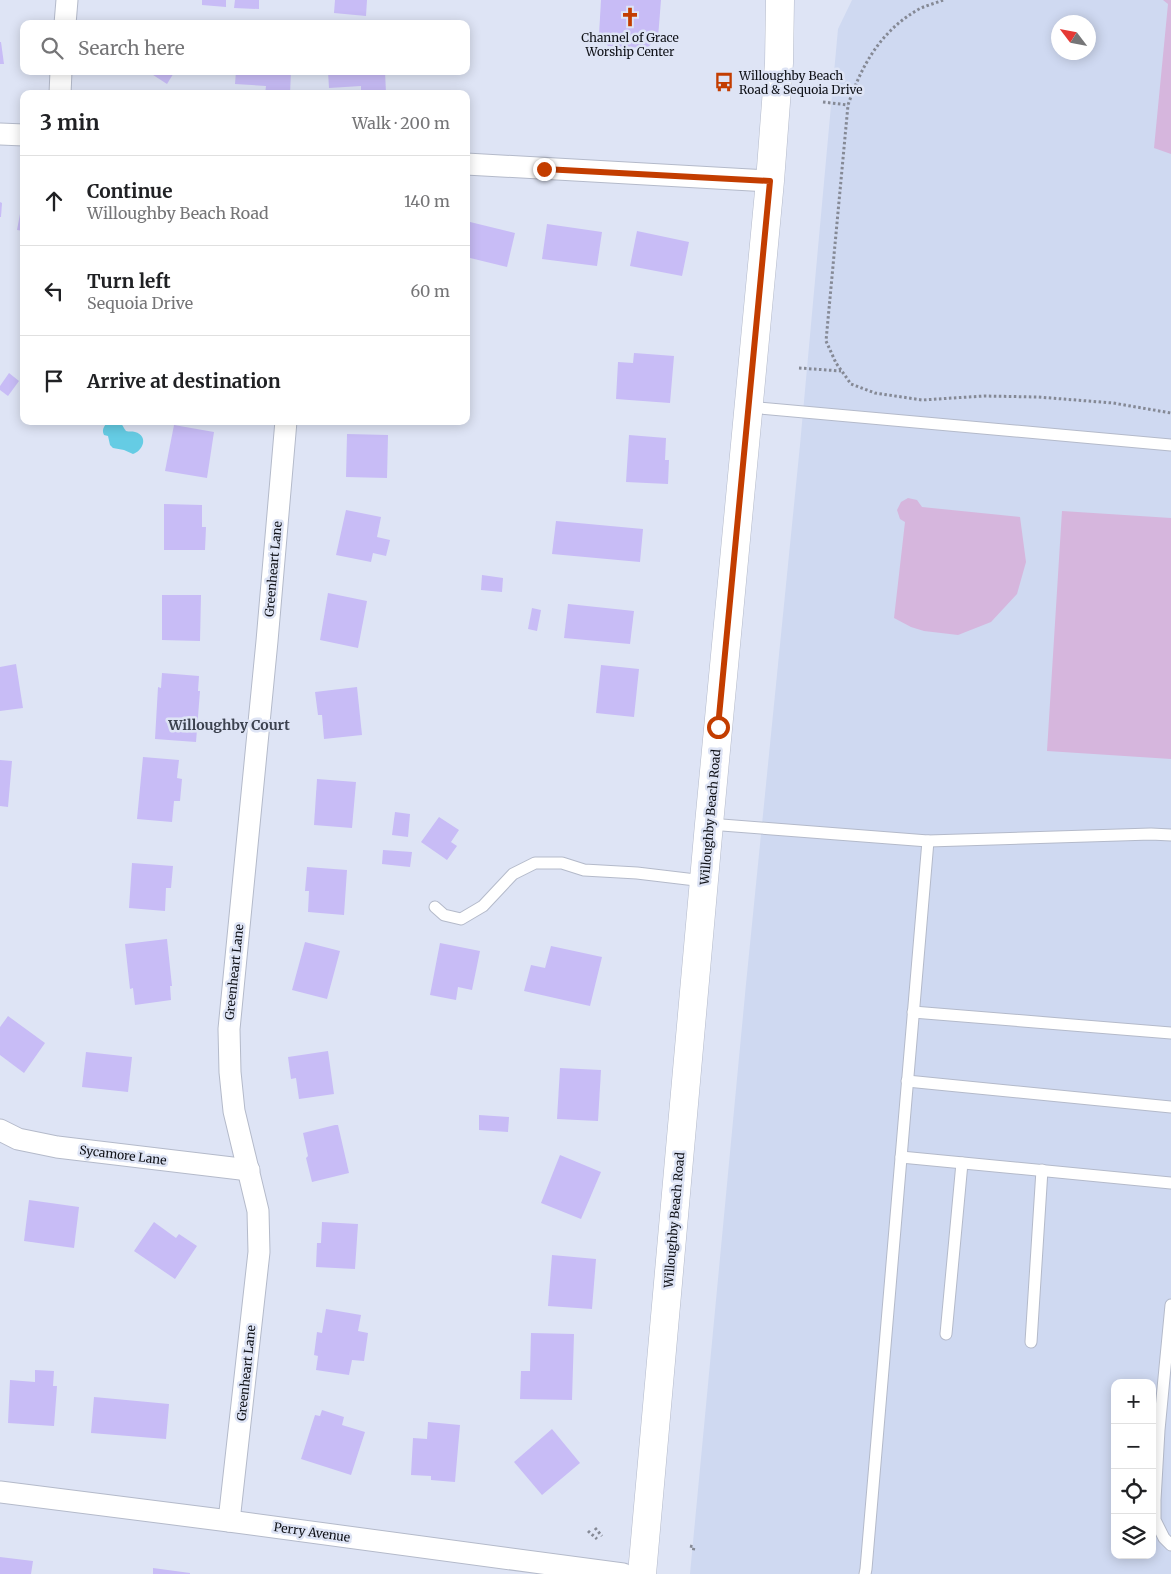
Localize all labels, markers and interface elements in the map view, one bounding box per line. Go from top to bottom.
church icon: Channel of Grace Worship Center [619,6,641,28]
north arrow [1051,15,1096,60]
search box [20,20,470,75]
place label: Channel of Grace Worship Center [581,30,679,59]
icon: search [38,34,66,62]
text: Search here [78,36,185,60]
place label: Willoughby Beach Road & Sequoia Drive [738,68,862,97]
bus stop icon: Willoughby Beach Road & Sequoia Drive [713,71,735,93]
text: 3 min [40,109,99,136]
text: Walk · 200 m [352,113,450,133]
route end [533,158,556,181]
text: Continue [87,179,173,203]
icon: ahead [40,187,68,215]
text: 140 m [404,191,450,211]
text: Willoughby Beach Road [87,203,269,223]
text: Turn left [87,269,171,293]
icon: left [40,277,68,305]
text: 60 m [410,281,450,301]
text: Sequoia Drive [87,293,193,313]
icon: arrive [40,367,68,395]
text: Arrive at destination [87,369,281,393]
street label: Greenheart Lane [261,520,285,618]
district label: Willoughby Court [167,716,290,734]
route start [707,716,730,739]
street label: Willoughby Beach Road [697,748,723,887]
street label: Greenheart Lane [222,923,246,1021]
street label: Sycamore Lane [79,1142,167,1168]
street label: Willoughby Beach Road [661,1151,687,1290]
street label: Greenheart Lane [234,1324,258,1422]
map controls [1111,1379,1156,1559]
button: + [1111,1379,1156,1424]
button: − [1111,1424,1156,1469]
button: locate [1111,1469,1156,1514]
button: layers [1111,1514,1156,1559]
street label: Perry Avenue [273,1519,351,1545]

